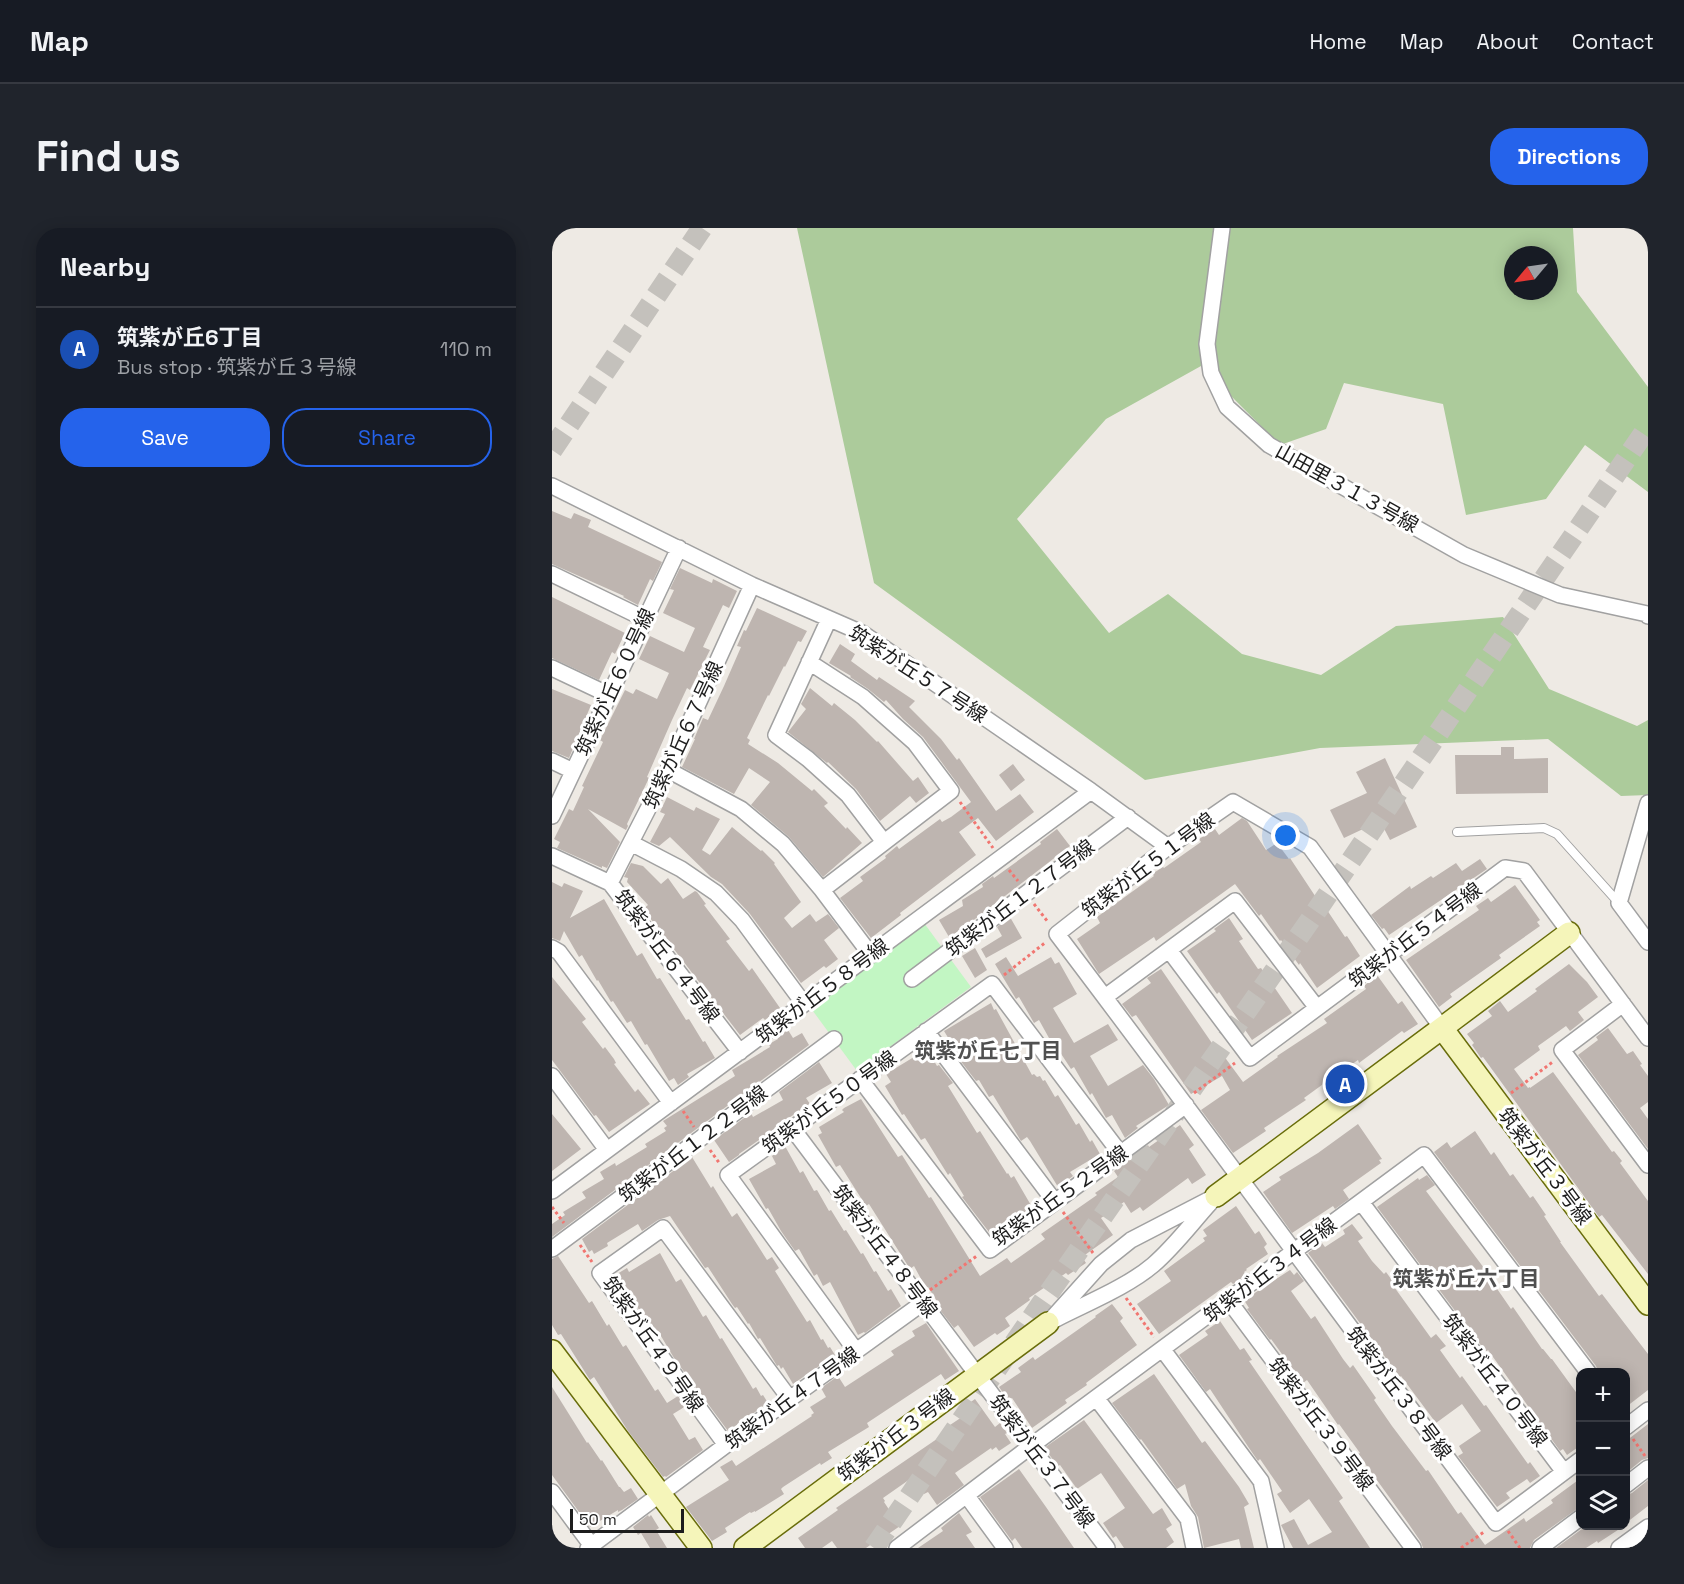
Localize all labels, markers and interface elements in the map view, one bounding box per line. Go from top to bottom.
text: Map [30,23,89,59]
text: Home [1309,28,1367,55]
text: Map [1400,28,1444,55]
text: About [1477,28,1539,55]
text: Contact [1572,28,1654,55]
button: Directions [1490,128,1648,185]
text: Find us [36,130,181,183]
north arrow [1504,246,1558,300]
text: Nearby [60,250,150,284]
text: 筑紫が丘6丁目 [117,323,263,351]
text: A [73,336,86,362]
text: 110 m [440,336,492,362]
text: Bus stop · 筑紫が丘３号線 [117,354,357,380]
button: Save [60,408,270,467]
button: Share [282,408,492,467]
street label: 山田里３１３号線 [1271,438,1423,538]
street label: 筑紫が丘６０号線 [569,604,661,760]
street label: 筑紫が丘５７号線 [844,620,992,728]
street label: 筑紫が丘６７号線 [637,657,729,813]
street label: 筑紫が丘５１号線 [1076,806,1220,924]
your location [1271,821,1300,850]
street label: 筑紫が丘１２７号線 [940,833,1100,963]
street label: 筑紫が丘５４号線 [1343,876,1487,994]
street label: 筑紫が丘６４号線 [608,884,726,1028]
street label: 筑紫が丘５８号線 [750,932,894,1050]
district label: 筑紫が丘七丁目 [915,1037,1062,1064]
street label: 筑紫が丘５０号線 [757,1044,901,1160]
pin: A [1326,1062,1364,1106]
street label: 筑紫が丘１２２号線 [613,1079,773,1209]
street label: 筑紫が丘３号線 [1492,1102,1598,1230]
street label: 筑紫が丘５２号線 [987,1139,1133,1253]
street label: 筑紫が丘４８号線 [826,1179,944,1323]
street label: 筑紫が丘３４号線 [1198,1211,1342,1329]
district label: 筑紫が丘六丁目 [1393,1265,1540,1292]
street label: 筑紫が丘４９号線 [596,1271,710,1417]
street label: 筑紫が丘４０号線 [1436,1308,1554,1452]
street label: 筑紫が丘３８号線 [1340,1321,1458,1465]
street label: 筑紫が丘４７号線 [720,1340,864,1456]
street label: 筑紫が丘３９号線 [1262,1352,1380,1496]
map controls [1576,1368,1630,1530]
button: + [1576,1368,1630,1422]
street label: 筑紫が丘３号線 [832,1382,960,1488]
street label: 筑紫が丘３７号線 [983,1389,1101,1533]
button: − [1576,1422,1630,1476]
button: layers [1576,1476,1630,1530]
scale bar [570,1506,684,1534]
text: 50 m [579,1509,617,1530]

